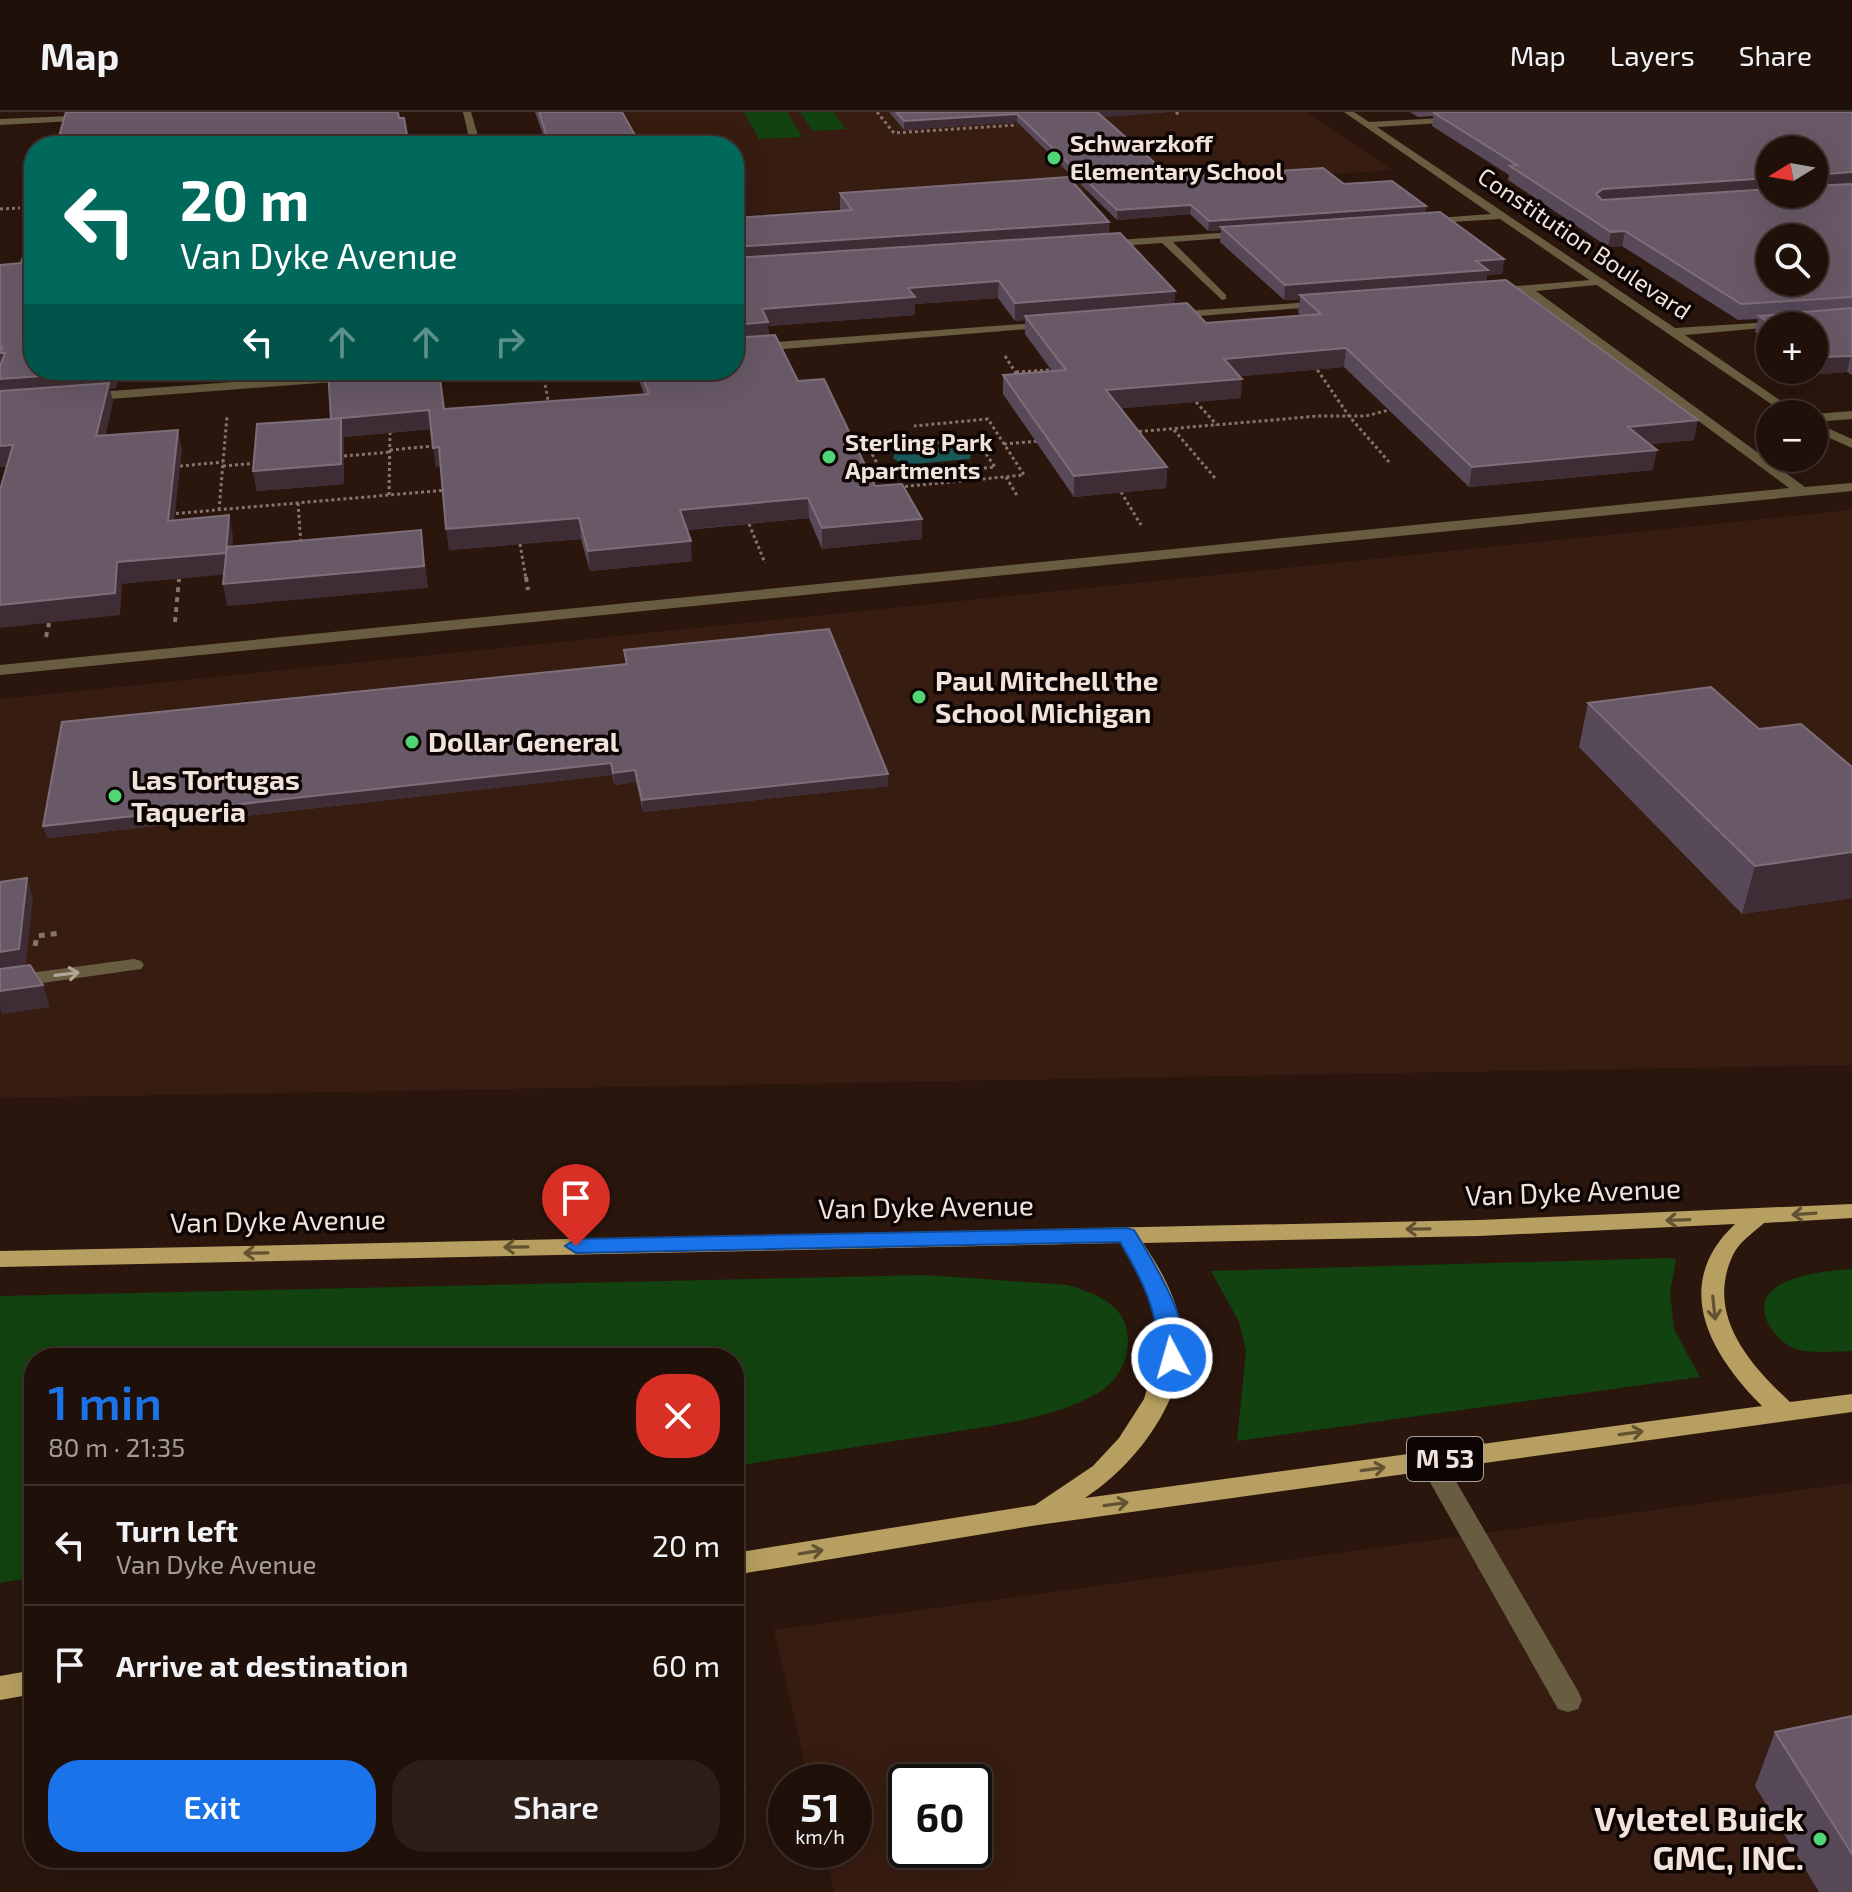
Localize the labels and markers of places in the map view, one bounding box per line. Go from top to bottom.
place label: Schwarzkoff Elementary School [1070,128,1283,185]
marker: Schwarzkoff Elementary School [1045,149,1063,167]
place label: Sterling Park Apartments [845,427,993,484]
marker: Sterling Park Apartments [820,448,838,466]
place label: Paul Mitchell the School Michigan [935,663,1158,729]
marker: Paul Mitchell the School Michigan [910,688,928,706]
place label: Dollar General [428,724,620,758]
marker: Dollar General [403,733,421,751]
place label: Las Tortugas Taqueria [131,762,300,828]
marker: Las Tortugas Taqueria [106,787,124,805]
pin [542,1164,610,1246]
place label: Vyletel Buick GMC, INC. [1594,1797,1804,1877]
marker: Vyletel Buick GMC, INC. [1811,1830,1829,1848]

